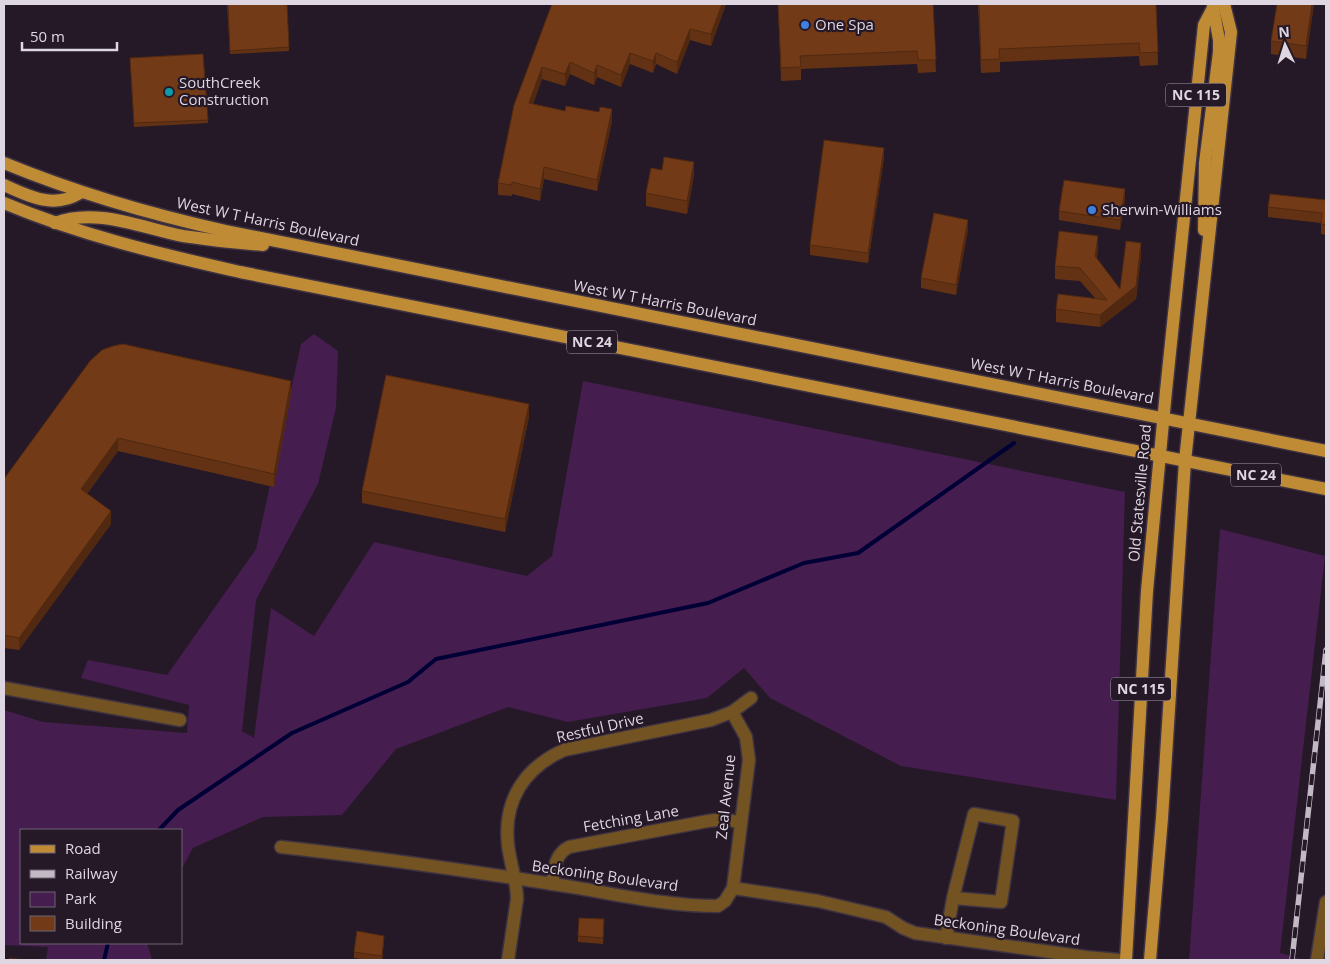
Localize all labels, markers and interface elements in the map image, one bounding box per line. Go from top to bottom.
place label: One Spa [815,14,874,34]
marker: One Spa [799,19,811,31]
scale bar [22,20,118,52]
north arrow [1260,20,1310,70]
text: N [1278,22,1290,41]
text: 50 m [30,26,65,46]
place label: SouthCreek Construction [179,72,269,109]
road number: NC 115 [1166,84,1226,106]
marker: SouthCreek Construction [163,86,175,98]
street label: West W T Harris Boulevard [175,192,361,250]
place label: Sherwin-Williams [1102,199,1222,219]
marker: Sherwin-Williams [1086,204,1098,216]
street label: West W T Harris Boulevard [572,274,759,330]
road number: NC 24 [567,331,617,354]
street label: West W T Harris Boulevard [969,352,1156,408]
street label: Old Statesville Road [1123,423,1155,563]
road number: NC 24 [1231,464,1281,486]
road number: NC 115 [1111,678,1171,701]
street label: Restful Drive [554,707,645,747]
street label: Zeal Avenue [711,753,739,840]
street label: Fetching Lane [581,800,680,836]
legend [20,829,182,944]
text: Road [65,838,101,858]
street label: Beckoning Boulevard [531,855,680,895]
text: Railway [65,863,118,883]
text: Park [65,888,96,908]
street label: Beckoning Boulevard [933,909,1082,949]
text: Building [65,913,122,933]

